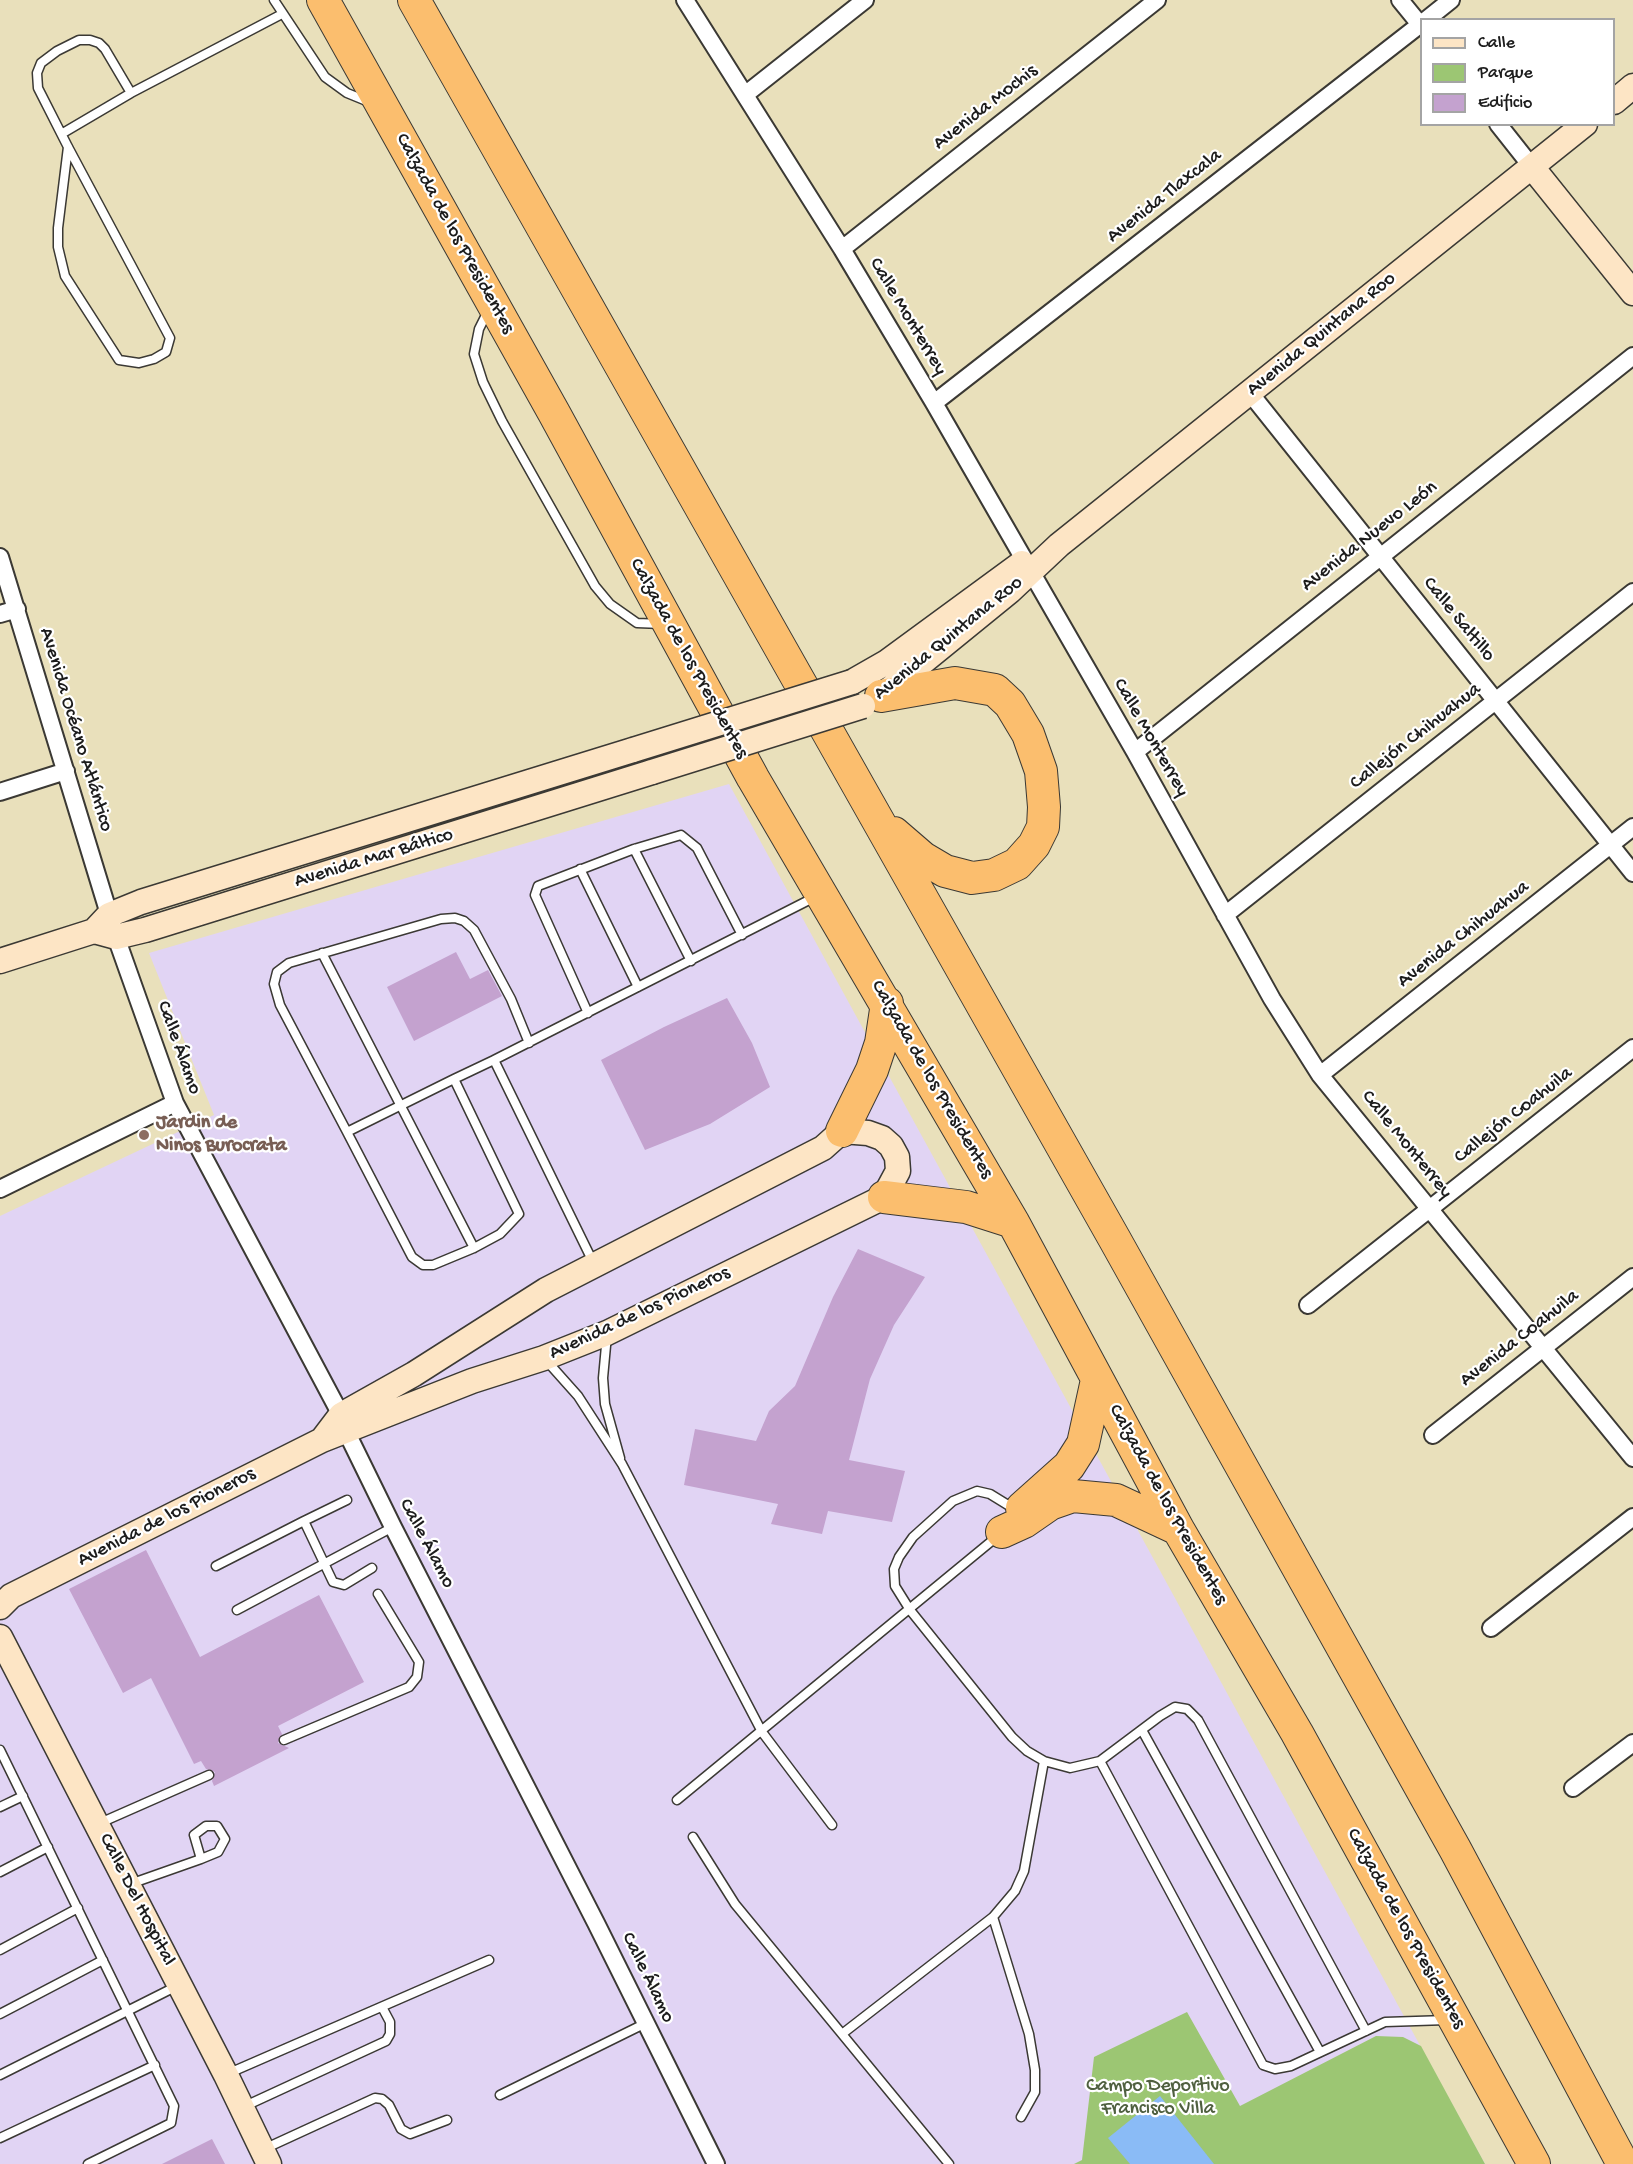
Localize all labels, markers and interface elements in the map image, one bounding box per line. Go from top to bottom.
legend [1420,18,1615,126]
text: Calle [1478,33,1515,54]
street label: Avenida Mochis [929,60,1043,156]
text: Parque [1478,63,1533,84]
text: Edificio [1478,93,1532,114]
street label: Calzada de los Presidentes [389,130,519,338]
street label: Avenida Tlaxcala [1103,145,1227,249]
street label: Calle Monterrey [863,254,951,380]
street label: Avenida Quintana Roo [1243,268,1401,402]
street label: Avenida Nuevo León [1297,476,1443,598]
street label: Calzada de los Presidentes [623,555,753,763]
street label: Avenida Quintana Roo [870,572,1028,706]
street label: Calle Saltillo [1416,573,1500,667]
street label: Avenida Océano Atlántico [33,625,117,835]
street label: Calle Monterrey [1107,675,1193,801]
street label: Callejón Chihuahua [1346,678,1486,796]
street label: Avenida Mar Báltico [292,823,456,895]
street label: Avenida Chihuahua [1393,876,1535,994]
street label: Calzada de los Presidentes [864,977,998,1183]
street label: Calle Álamo [150,998,206,1098]
street label: Callejón Coahuila [1450,1062,1578,1170]
street label: Calle Monterrey [1355,1086,1457,1204]
place label: Jardin de Ninos Burocrata [156,1112,287,1159]
marker: Jardin de Ninos Burocrata [137,1128,151,1142]
street label: Avenida de los Pioneros [546,1262,734,1366]
street label: Avenida Coahuila [1456,1285,1584,1393]
street label: Calzada de los Presidentes [1102,1401,1232,1609]
street label: Avenida de los Pioneros [74,1463,260,1573]
street label: Calle Álamo [392,1495,460,1593]
street label: Calzada de los Presidentes [1340,1825,1470,2033]
street label: Calle Del Hospital [92,1830,180,1970]
street label: Calle Álamo [615,1929,679,2027]
park label: Campo Deportivo Francisco Villa [1086,2075,1230,2122]

